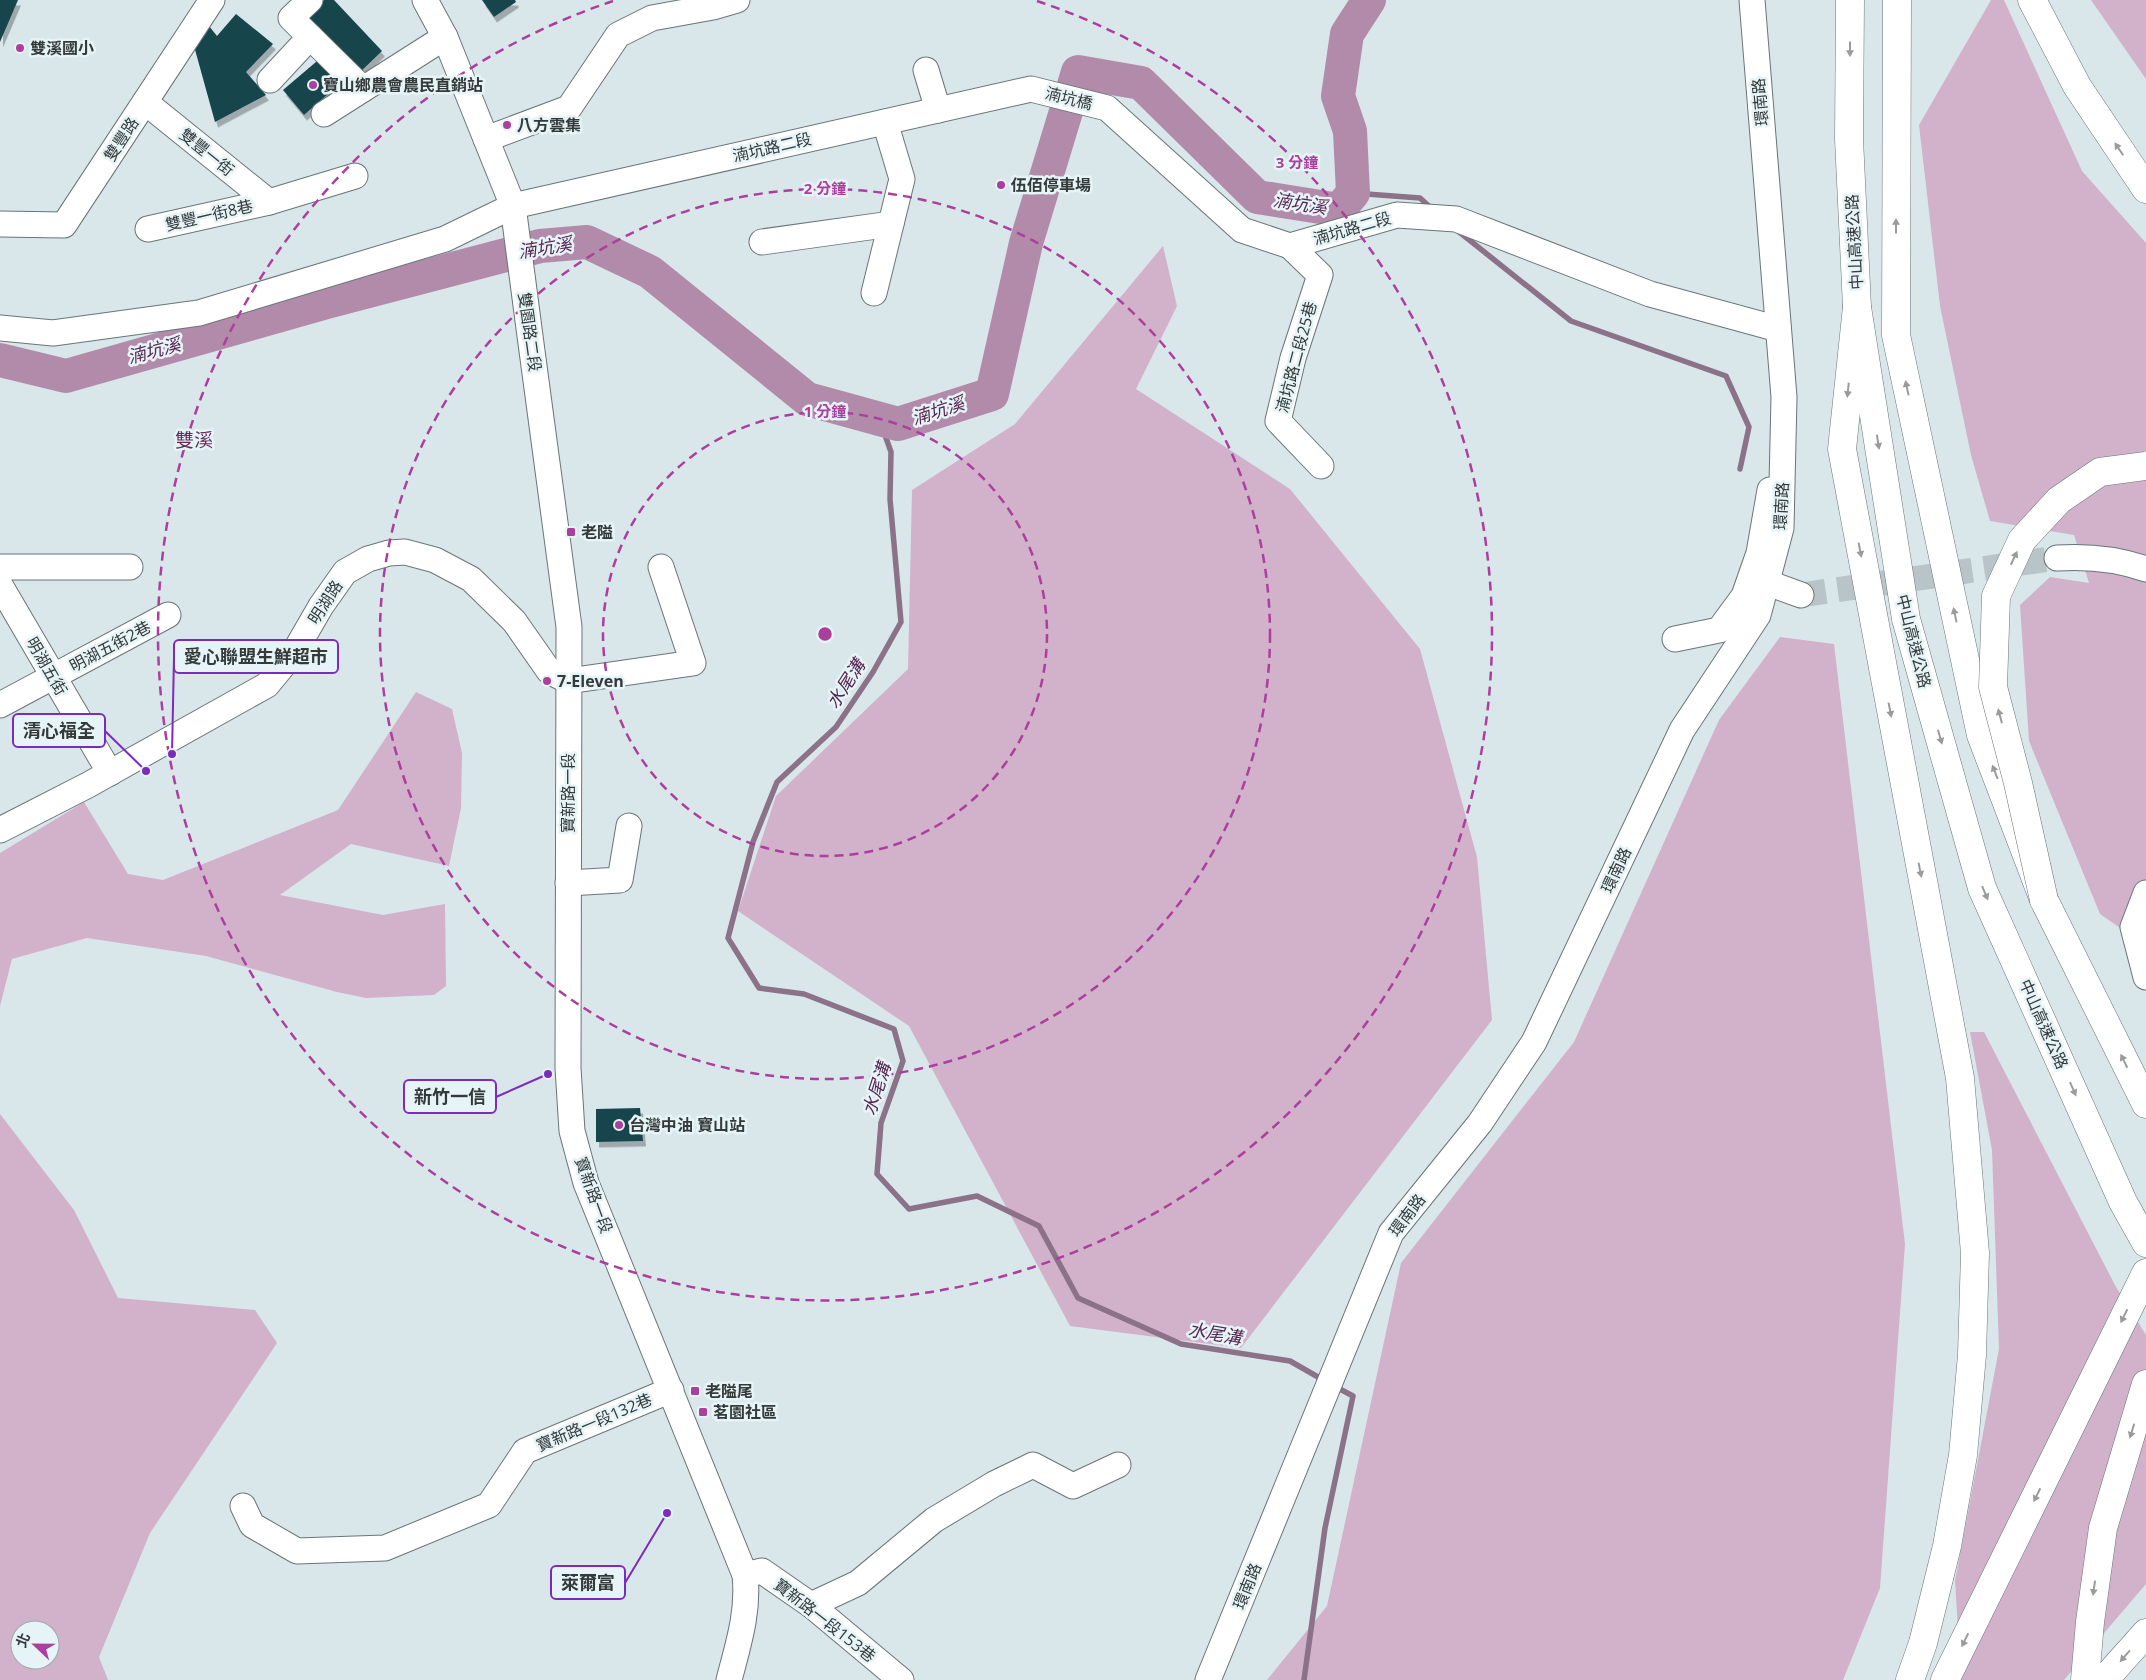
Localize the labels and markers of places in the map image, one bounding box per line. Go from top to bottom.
place label: 雙溪國小 [30,37,94,59]
marker: 雙溪國小 [14,42,26,54]
place label: 寶山鄉農會農民直銷站 [323,74,483,96]
marker: 寶山鄉農會農民直銷站 [307,79,319,91]
place label: 八方雲集 [517,114,581,136]
marker: 八方雲集 [501,119,513,131]
place label: 伍佰停車場 [1010,174,1091,196]
marker: 伍佰停車場 [995,179,1007,191]
place label: 老隘 [581,521,613,543]
marker: 老隘 [565,526,577,538]
centre of rings [816,625,834,643]
callout: 愛心聯盟生鮮超市 [174,640,338,673]
place label: 7-Eleven [557,670,624,692]
marker: 7-Eleven [541,675,553,687]
callout: 清心福全 [13,714,105,747]
callout: 新竹一信 [404,1080,496,1113]
place label: 台灣中油 寶山站 [629,1114,745,1136]
marker: 台灣中油 寶山站 [613,1119,625,1131]
place label: 老隘尾 [705,1380,753,1402]
marker: 老隘尾 [689,1385,701,1397]
place label: 茗園社區 [713,1401,777,1423]
marker: 茗園社區 [697,1406,709,1418]
callout: 萊爾富 [551,1566,625,1599]

